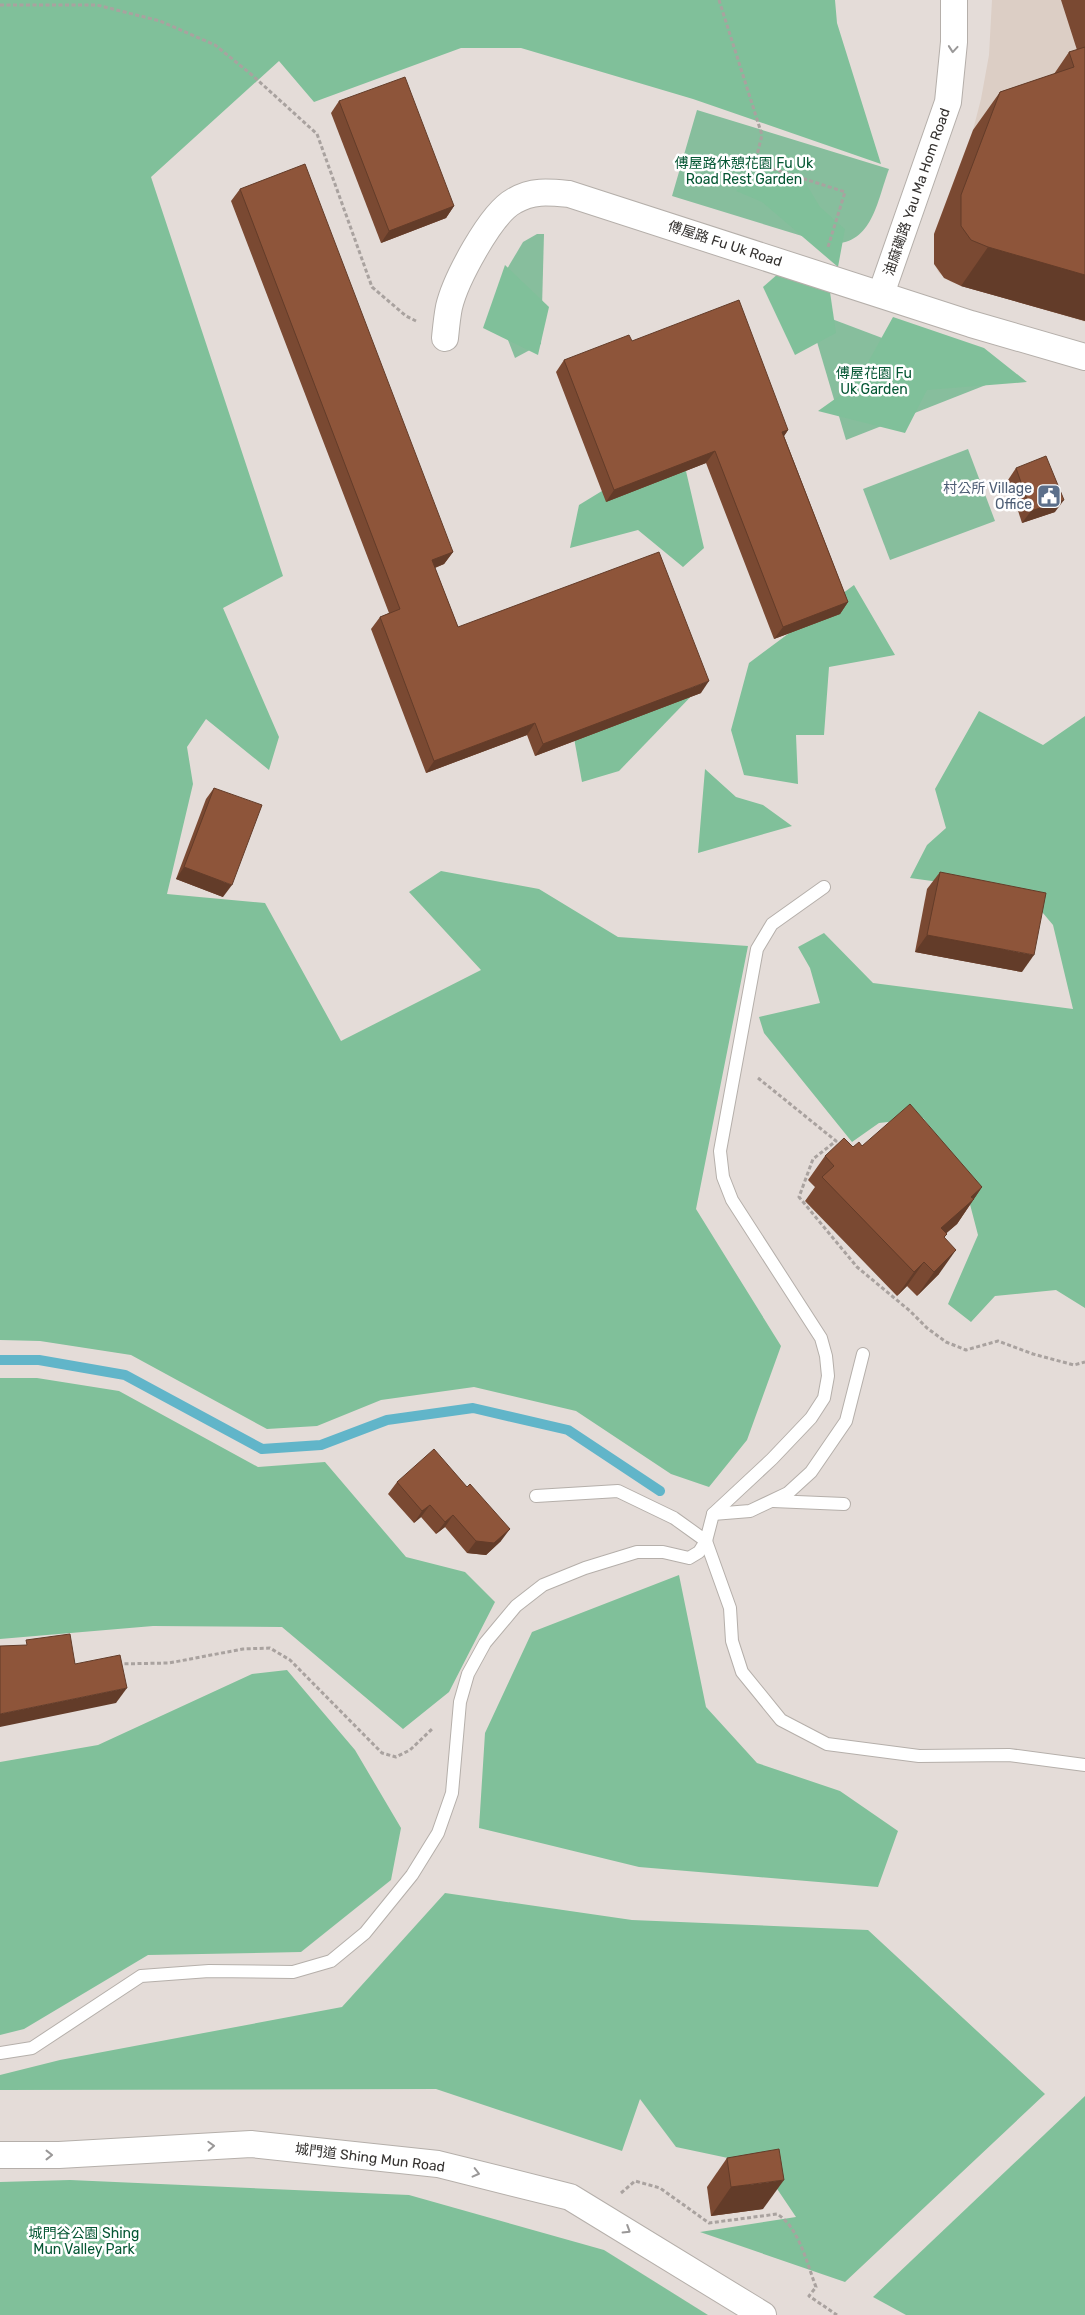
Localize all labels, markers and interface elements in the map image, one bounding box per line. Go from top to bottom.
one-way arrow [948,45,959,53]
street label: 油麻磡路 Yau Ma Hom Road [880,106,954,278]
park label: 傅屋路休憩花園 Fu Uk Road Rest Garden [675,155,814,188]
street label: 傅屋路 Fu Uk Road [666,218,784,270]
park label: 傅屋花園 Fu Uk Garden [836,365,912,398]
place label: 村公所 Village Office [943,480,1032,513]
public building icon: 村公所 Village Office [1036,483,1062,509]
street label: 城門道 Shing Mun Road [294,2140,446,2176]
one-way arrow [207,2141,215,2152]
one-way arrow [45,2150,53,2160]
one-way arrow [472,2167,481,2178]
one-way arrow [621,2224,630,2234]
park label: 城門谷公園 Shing Mun Valley Park [29,2225,139,2258]

